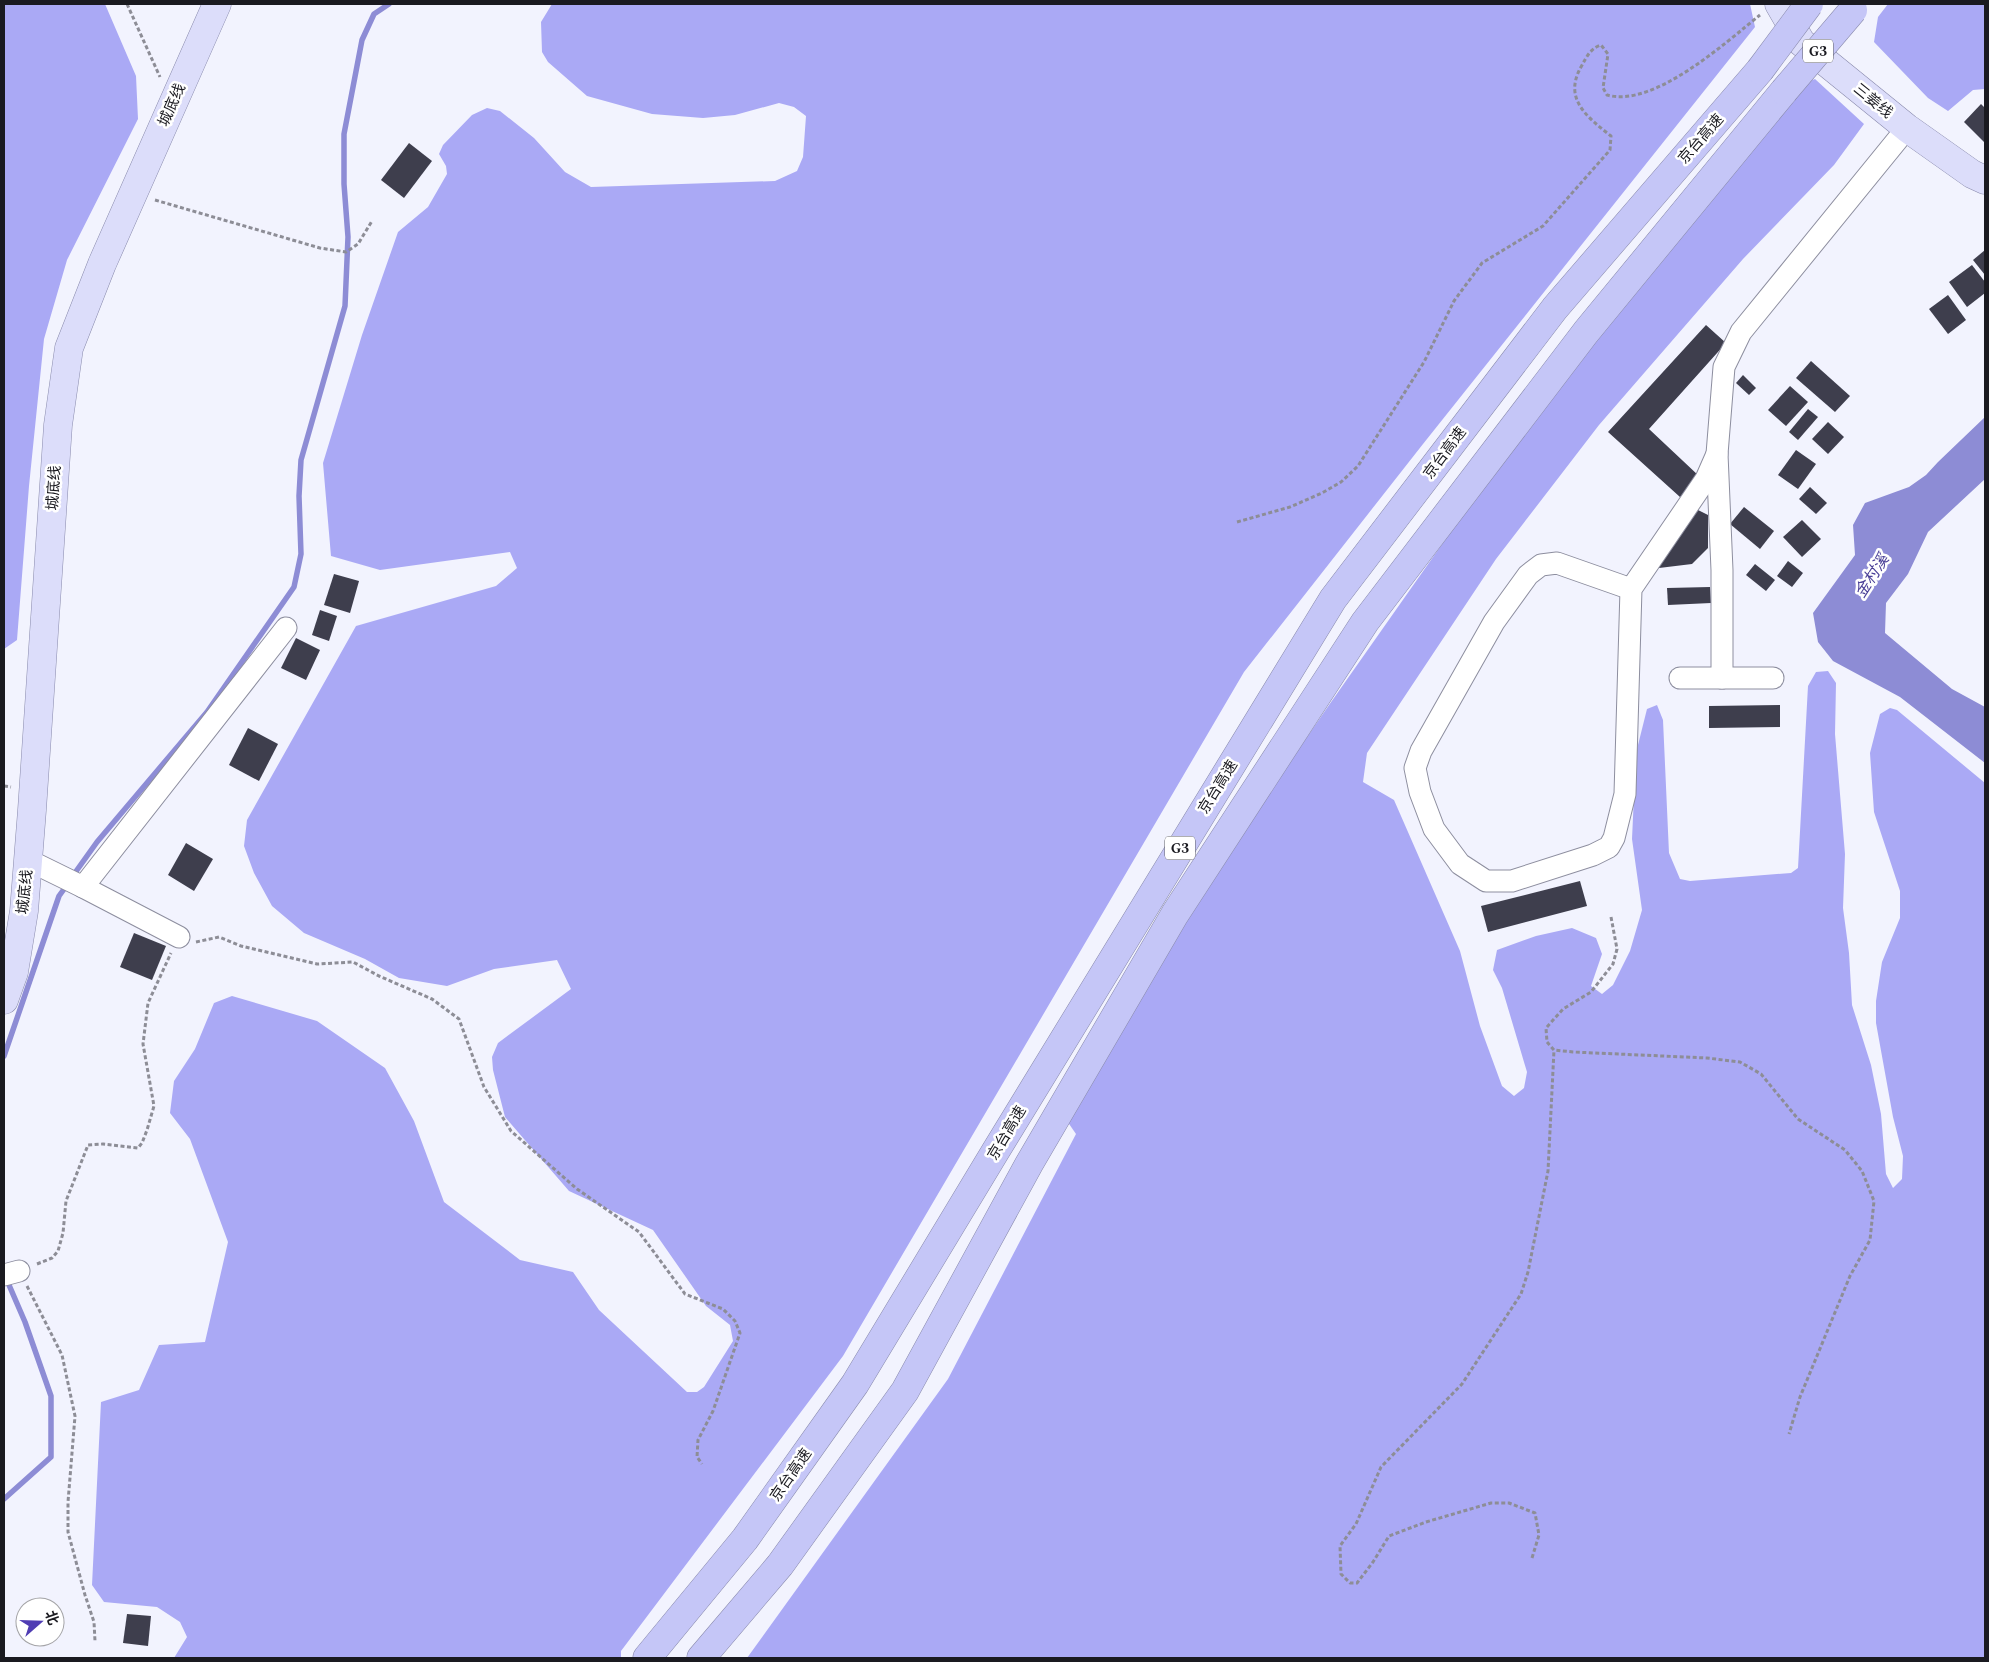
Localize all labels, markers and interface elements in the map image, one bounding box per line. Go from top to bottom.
road number: G3 [1803,40,1833,62]
street label: 三姜线 [1848,78,1898,124]
street label: 城底线 [152,80,192,130]
street label: 京台高速 [1673,109,1729,169]
street label: 京台高速 [1418,422,1472,484]
street label: 城底线 [41,465,67,511]
water label: 金村溪 [1849,548,1896,603]
street label: 京台高速 [1192,755,1244,819]
road number: G3 [1165,836,1195,860]
street label: 城底线 [11,868,39,916]
street label: 京台高速 [982,1101,1032,1165]
street label: 京台高速 [764,1444,818,1506]
north arrow [15,1597,65,1647]
text: 北 [39,1608,64,1628]

